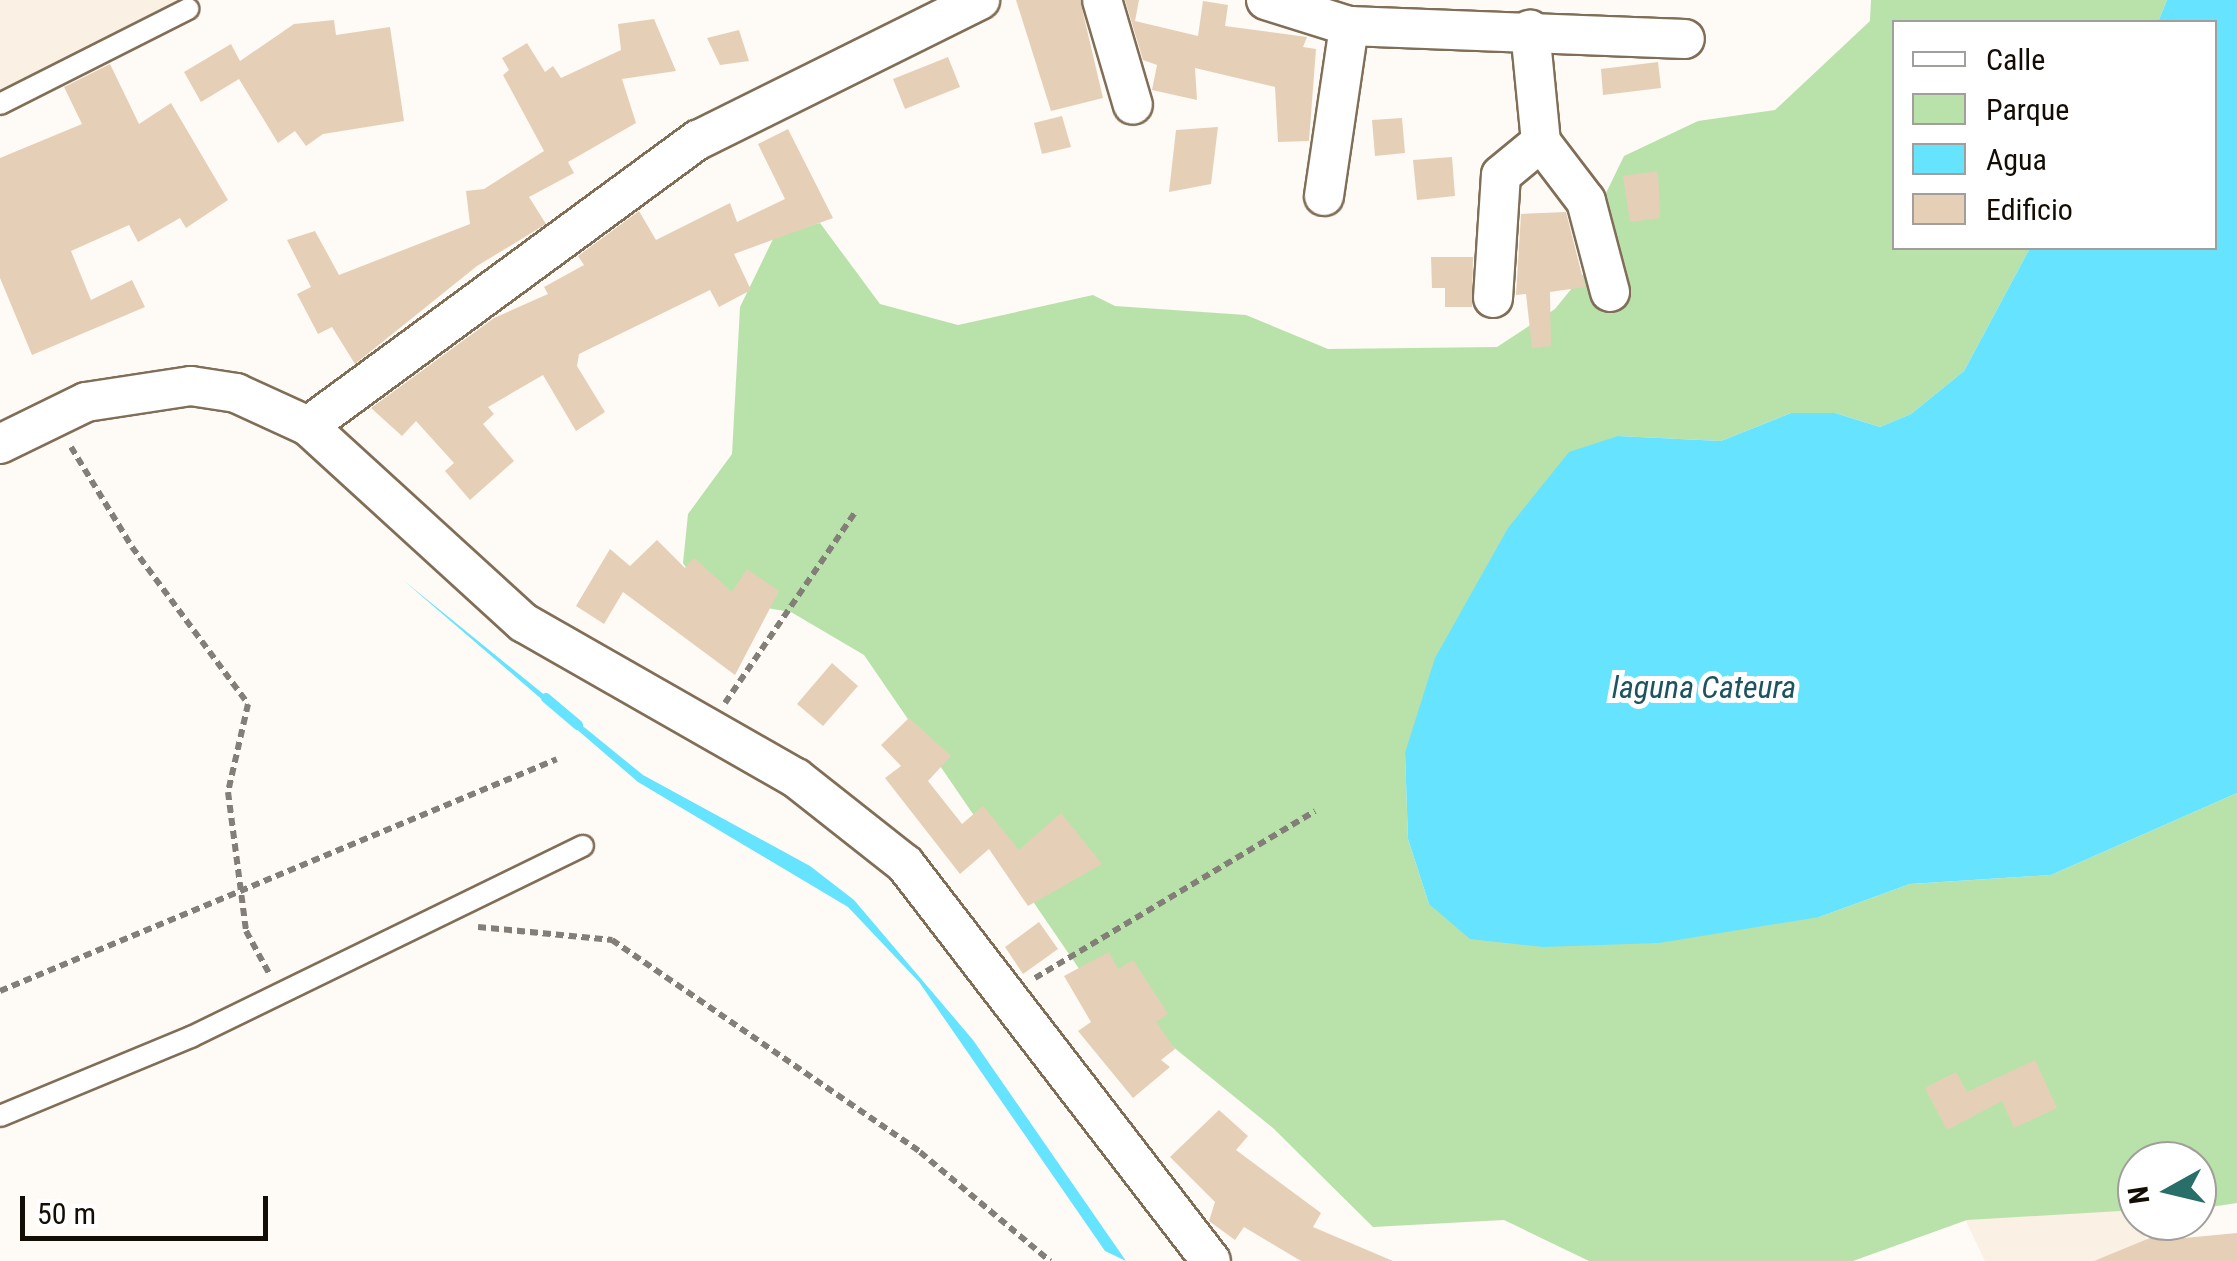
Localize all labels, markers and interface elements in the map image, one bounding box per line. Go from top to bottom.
legend [1892,20,2217,250]
text: Calle [1986,42,2045,77]
text: Parque [1986,92,2069,127]
text: Agua [1986,142,2047,177]
text: Edificio [1986,192,2073,227]
water label: laguna Cateura [1612,668,1796,706]
north arrow [2117,1141,2217,1241]
scale bar [25,1176,272,1238]
text: N [2121,1184,2156,1206]
text: 50 m [37,1196,96,1231]

